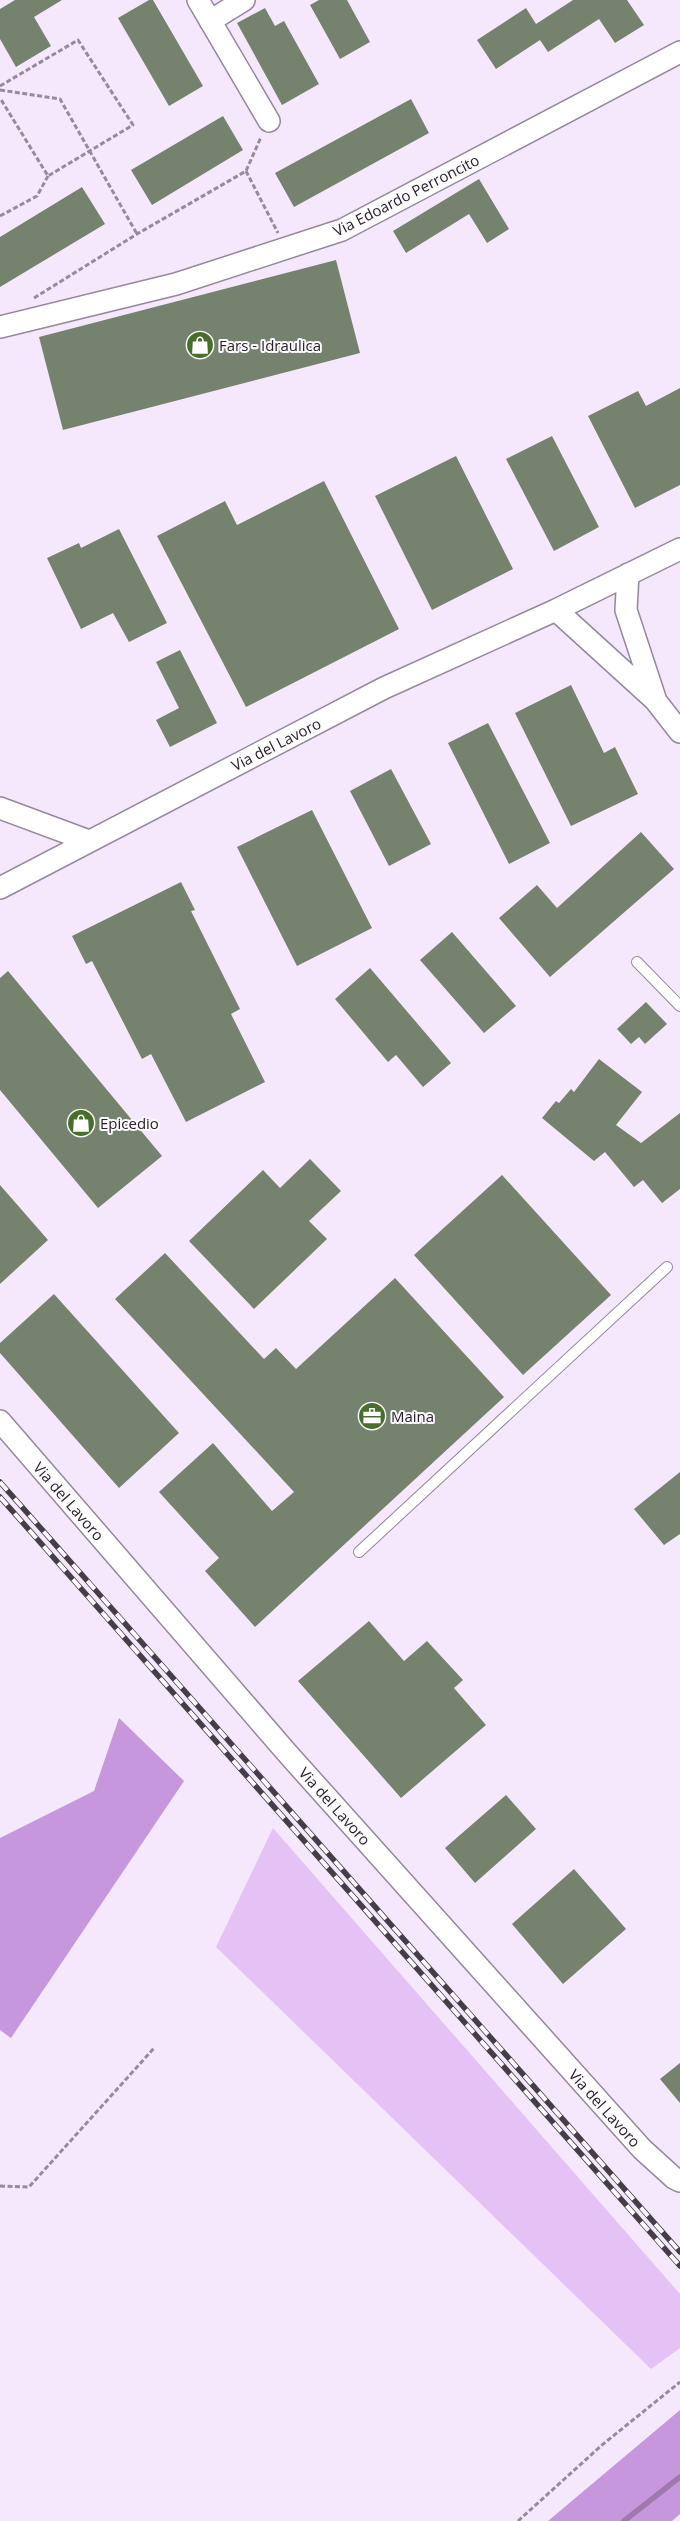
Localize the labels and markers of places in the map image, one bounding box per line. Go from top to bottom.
shop icon: Fars - Idraulica [185,330,215,360]
place label: Fars - Idraulica [219,335,321,355]
shop icon: Epicedio [66,1108,96,1138]
place label: Epicedio [100,1113,159,1133]
office icon: Maina [357,1401,387,1431]
place label: Maina [391,1406,434,1426]

